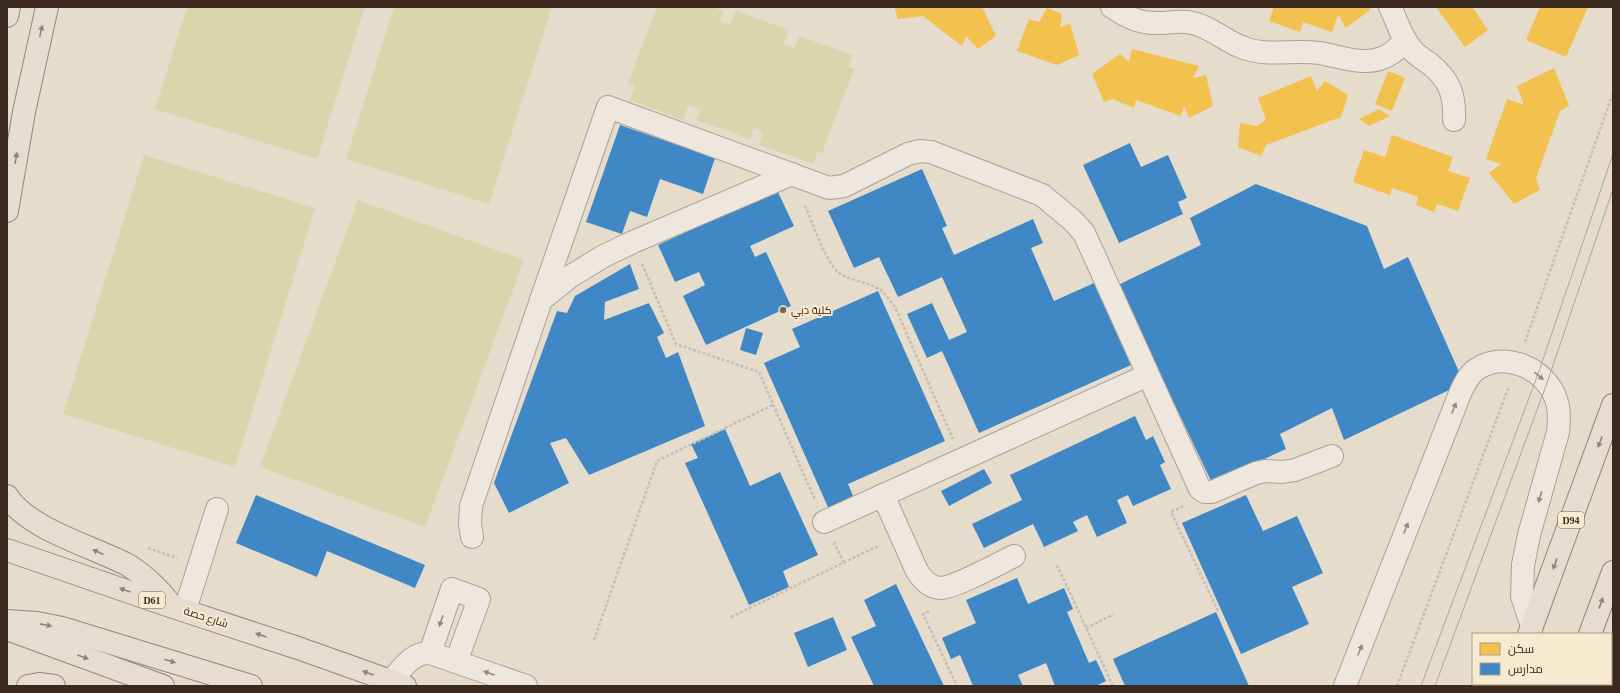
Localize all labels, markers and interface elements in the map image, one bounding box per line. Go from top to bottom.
one-way arrow [39,25,45,37]
one-way arrow [13,152,19,165]
place label: كلية دبي [791,304,832,319]
marker: كلية دبي [778,305,788,315]
one-way arrow [1533,372,1544,380]
one-way arrow [1452,401,1458,413]
one-way arrow [1596,436,1602,448]
one-way arrow [1537,491,1543,503]
road number: D94 [1558,512,1584,528]
one-way arrow [1404,522,1410,534]
one-way arrow [92,548,104,555]
one-way arrow [1552,558,1558,570]
one-way arrow [118,587,130,593]
road number: D61 [139,592,165,608]
one-way arrow [1599,596,1605,608]
street label: شارع حصة [182,604,230,632]
one-way arrow [438,616,444,628]
one-way arrow [40,622,52,628]
one-way arrow [255,632,267,638]
legend [1472,633,1612,685]
text: سكن [1508,642,1534,656]
one-way arrow [1357,644,1363,655]
one-way arrow [77,654,89,660]
one-way arrow [165,658,177,664]
text: مدارس [1508,662,1543,676]
one-way arrow [362,670,374,676]
one-way arrow [482,670,494,676]

